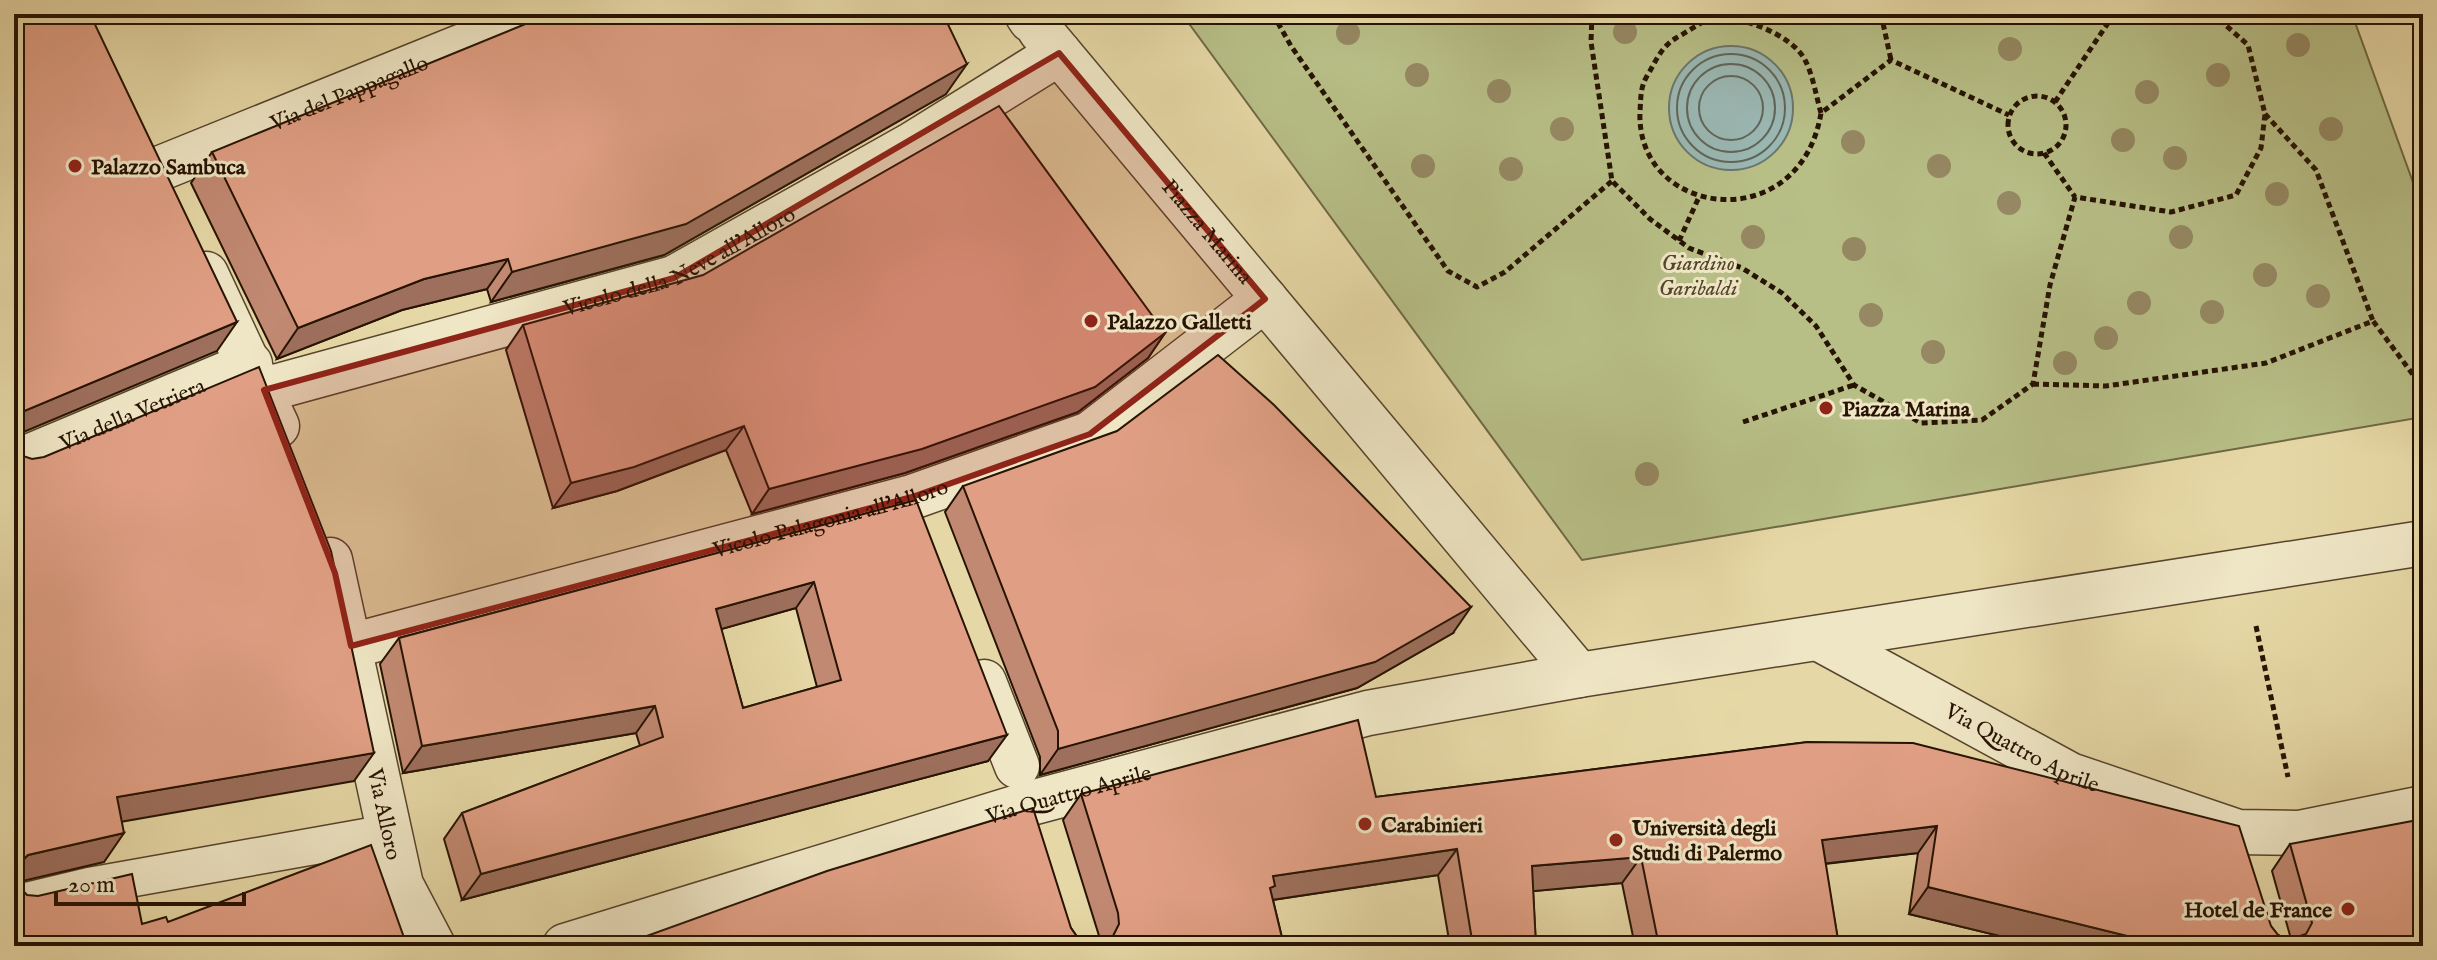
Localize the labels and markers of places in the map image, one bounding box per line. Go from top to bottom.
place label: Palazzo Sambuca [91,154,246,182]
marker: Palazzo Sambuca [66,157,84,175]
place label: Palazzo Galletti [1107,309,1252,337]
marker: Palazzo Galletti [1082,312,1100,330]
place label: Piazza Marina [1842,396,1971,424]
marker: Piazza Marina [1817,399,1835,417]
place label: Carabinieri [1381,812,1483,840]
marker: Carabinieri [1356,815,1374,833]
place label: Università degli Studi di Palermo [1631,815,1782,868]
marker: Università degli Studi di Palermo [1607,831,1625,849]
place label: Hotel de France [2184,897,2332,925]
marker: Hotel de France [2339,900,2357,918]

